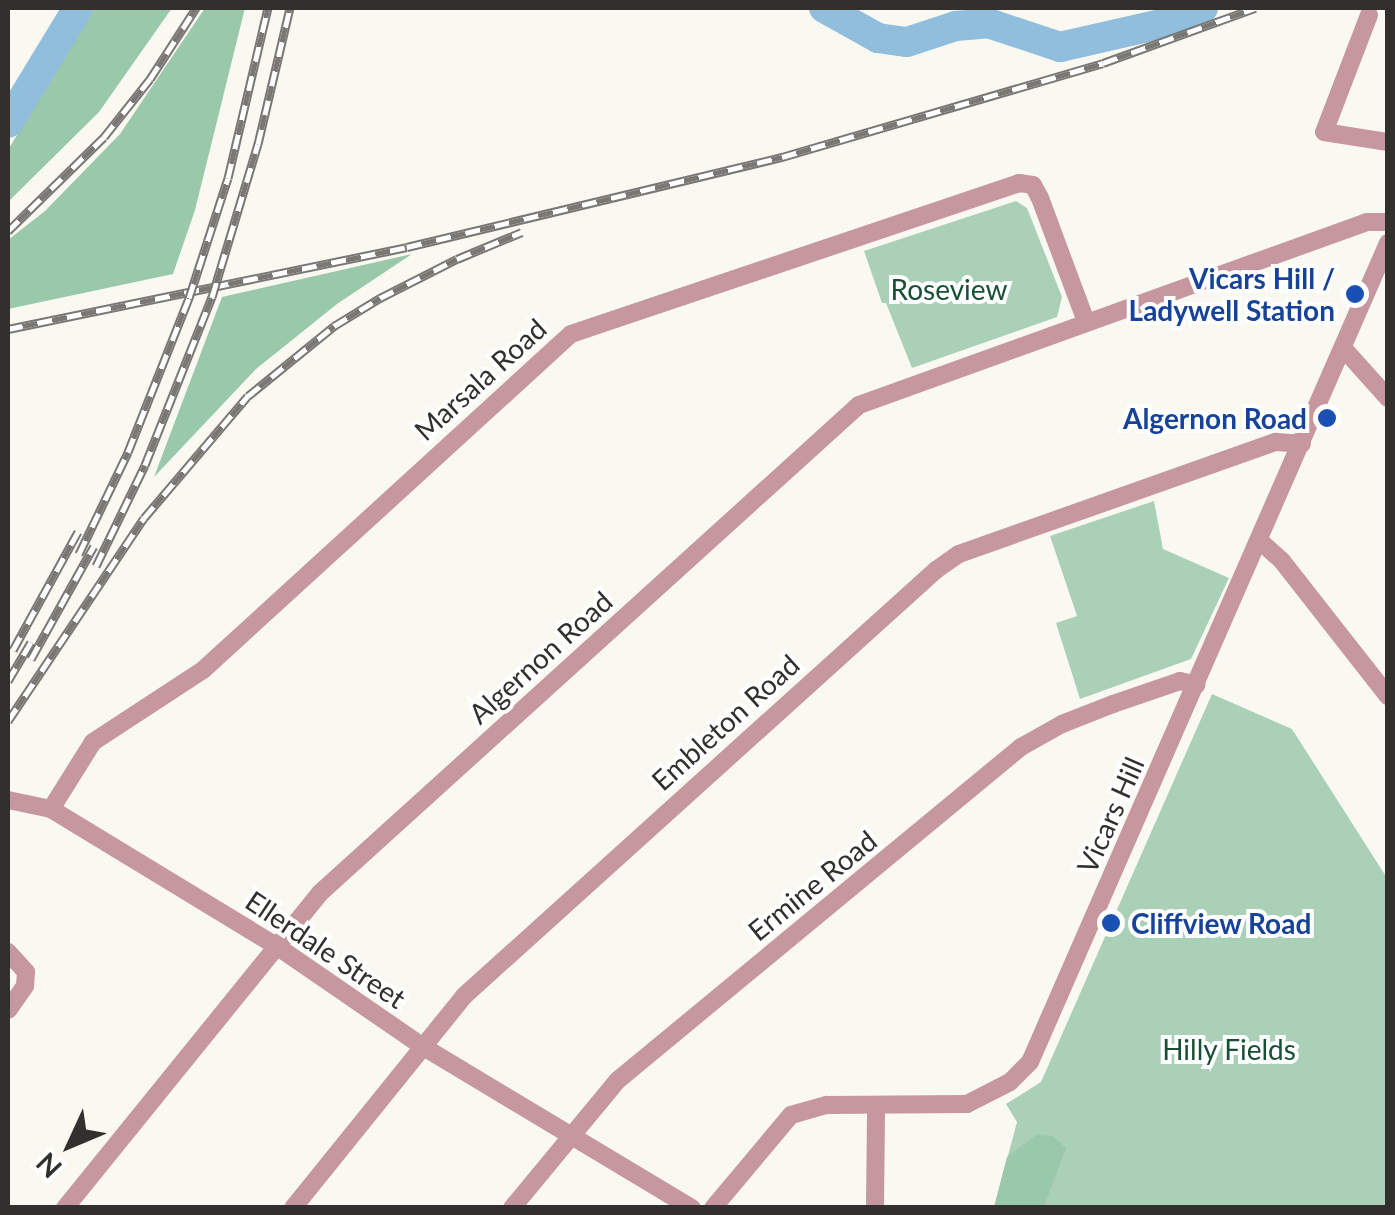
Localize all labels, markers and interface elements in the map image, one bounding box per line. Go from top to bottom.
place label: Vicars Hill / Ladywell Station [1129,261,1335,327]
park label: Roseview [891,272,1007,306]
marker: Vicars Hill / Ladywell Station [1344,283,1366,305]
street label: Marsala Road [407,311,553,447]
place label: Algernon Road [1123,401,1307,435]
marker: Algernon Road [1316,407,1338,429]
street label: Algernon Road [461,584,619,730]
street label: Embleton Road [644,647,806,797]
street label: Vicars Hill [1070,752,1150,878]
street label: Ermine Road [741,823,883,947]
street label: Ellerdale Street [240,883,412,1015]
place label: Cliffview Road [1131,906,1312,940]
marker: Cliffview Road [1100,912,1122,934]
park label: Hilly Fields [1162,1032,1296,1066]
north arrow [20,1095,120,1195]
text: N [29,1146,68,1185]

